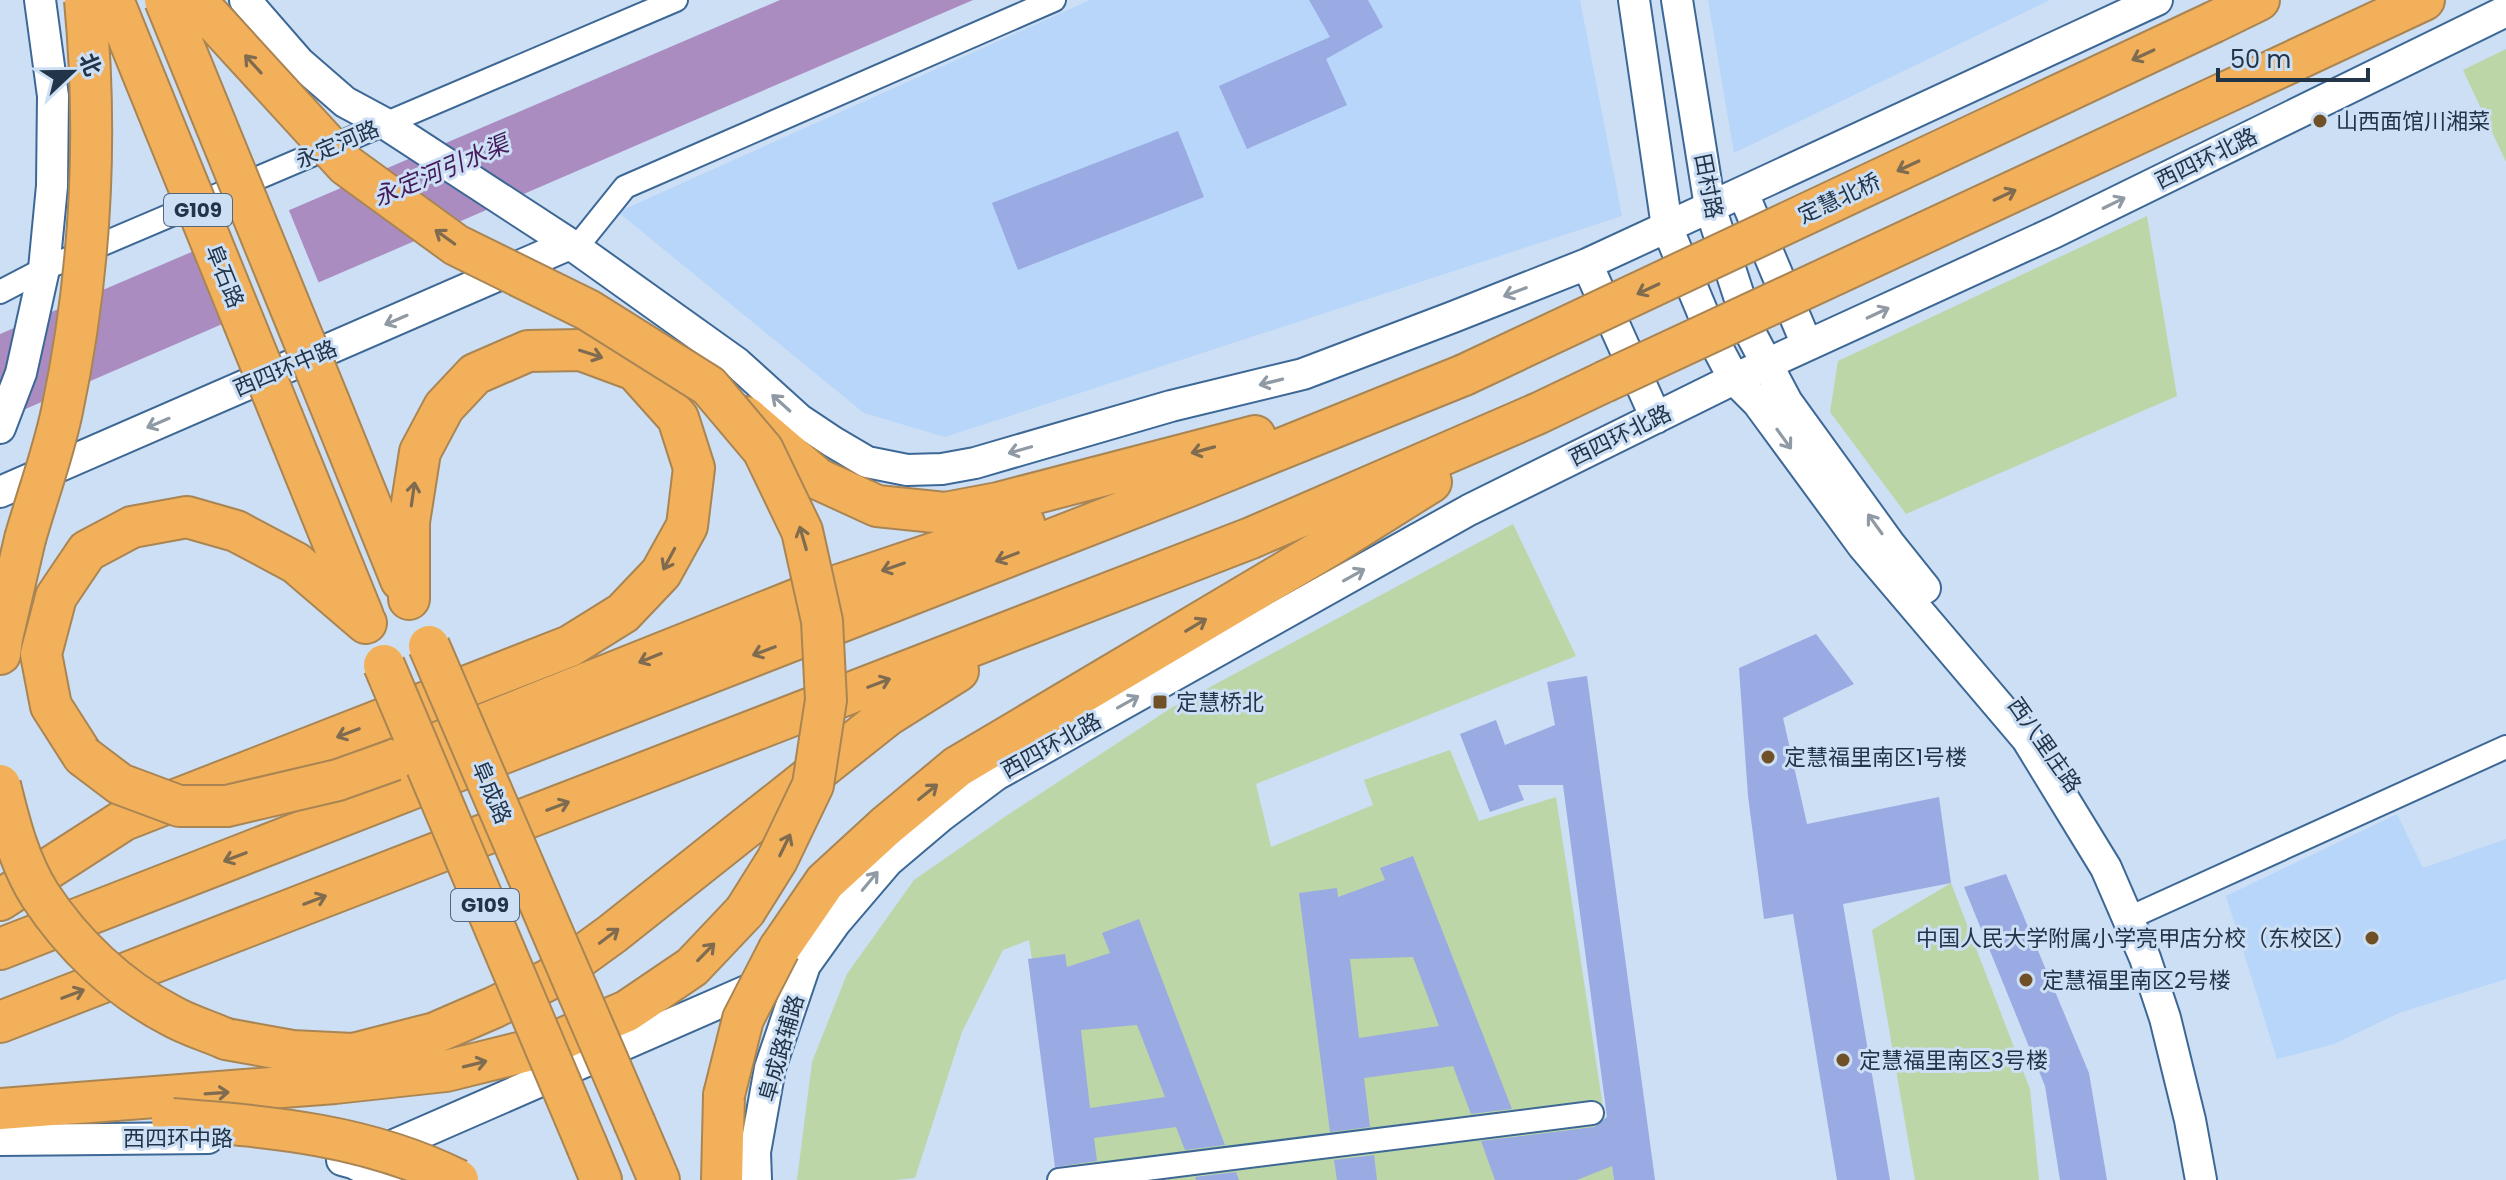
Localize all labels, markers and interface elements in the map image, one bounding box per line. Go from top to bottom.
north arrow [32,32,112,112]
scale bar [2218,32,2368,82]
text: 50 m [2230,43,2291,76]
one-way arrow [2132,48,2156,63]
text: 北 [72,49,109,81]
one-way arrow [244,54,263,74]
place label: 山西面馆川湘菜 [2336,106,2490,137]
marker: 山西面馆川湘菜 [2311,112,2329,130]
street label: 永定河路 [291,113,384,176]
street label: 西四环北路 [2150,120,2262,196]
water label: 永定河引水渠 [368,126,516,214]
street label: 田村路 [1687,151,1730,221]
one-way arrow [1897,159,1921,174]
street label: 定慧北桥 [1793,166,1886,231]
one-way arrow [1992,187,2016,202]
road number: G109 [164,194,232,226]
one-way arrow [2101,195,2125,210]
one-way arrow [435,229,457,246]
street label: 阜石路 [198,240,251,313]
one-way arrow [1636,282,1660,297]
one-way arrow [1503,286,1528,300]
one-way arrow [1865,304,1890,319]
one-way arrow [384,313,409,328]
street label: 西四环中路 [229,333,342,404]
one-way arrow [578,348,603,362]
one-way arrow [1258,375,1284,390]
one-way arrow [772,395,792,413]
street label: 西四环北路 [1564,397,1676,473]
one-way arrow [146,417,170,432]
one-way arrow [1776,427,1792,449]
one-way arrow [1007,443,1033,458]
one-way arrow [1190,443,1216,458]
one-way arrow [407,481,422,507]
one-way arrow [1867,514,1884,536]
one-way arrow [795,526,810,552]
one-way arrow [661,547,677,570]
one-way arrow [995,550,1020,565]
one-way arrow [881,560,906,575]
one-way arrow [1342,566,1366,582]
one-way arrow [1184,617,1207,633]
one-way arrow [753,645,777,659]
one-way arrow [638,652,663,666]
one-way arrow [866,675,891,689]
place label: 定慧桥北 [1176,687,1264,718]
street label: 西八里庄路 [2000,691,2089,799]
marker: 定慧桥北 [1151,693,1169,711]
one-way arrow [1116,694,1139,710]
street label: 西四环北路 [996,705,1107,786]
one-way arrow [336,727,361,741]
place label: 定慧福里南区1号楼 [1784,742,1967,773]
marker: 定慧福里南区1号楼 [1759,748,1777,766]
street label: 阜成路 [464,756,519,829]
one-way arrow [917,783,937,801]
one-way arrow [545,798,570,813]
one-way arrow [778,833,793,857]
one-way arrow [223,851,248,865]
one-way arrow [861,872,879,892]
road number: G109 [451,889,519,921]
one-way arrow [302,892,327,906]
place label: 中国人民大学附属小学亮甲店分校（东校区） [1916,923,2356,954]
one-way arrow [598,927,619,944]
marker: 中国人民大学附属小学亮甲店分校（东校区） [2363,929,2381,947]
one-way arrow [696,943,715,962]
place label: 定慧福里南区2号楼 [2042,965,2231,996]
marker: 定慧福里南区2号楼 [2017,971,2035,989]
one-way arrow [60,986,85,1000]
street label: 阜成路辅路 [751,991,812,1105]
place label: 定慧福里南区3号楼 [1859,1045,2048,1076]
marker: 定慧福里南区3号楼 [1834,1051,1852,1069]
one-way arrow [462,1055,488,1070]
one-way arrow [203,1085,230,1100]
street label: 西四环中路 [123,1123,233,1154]

